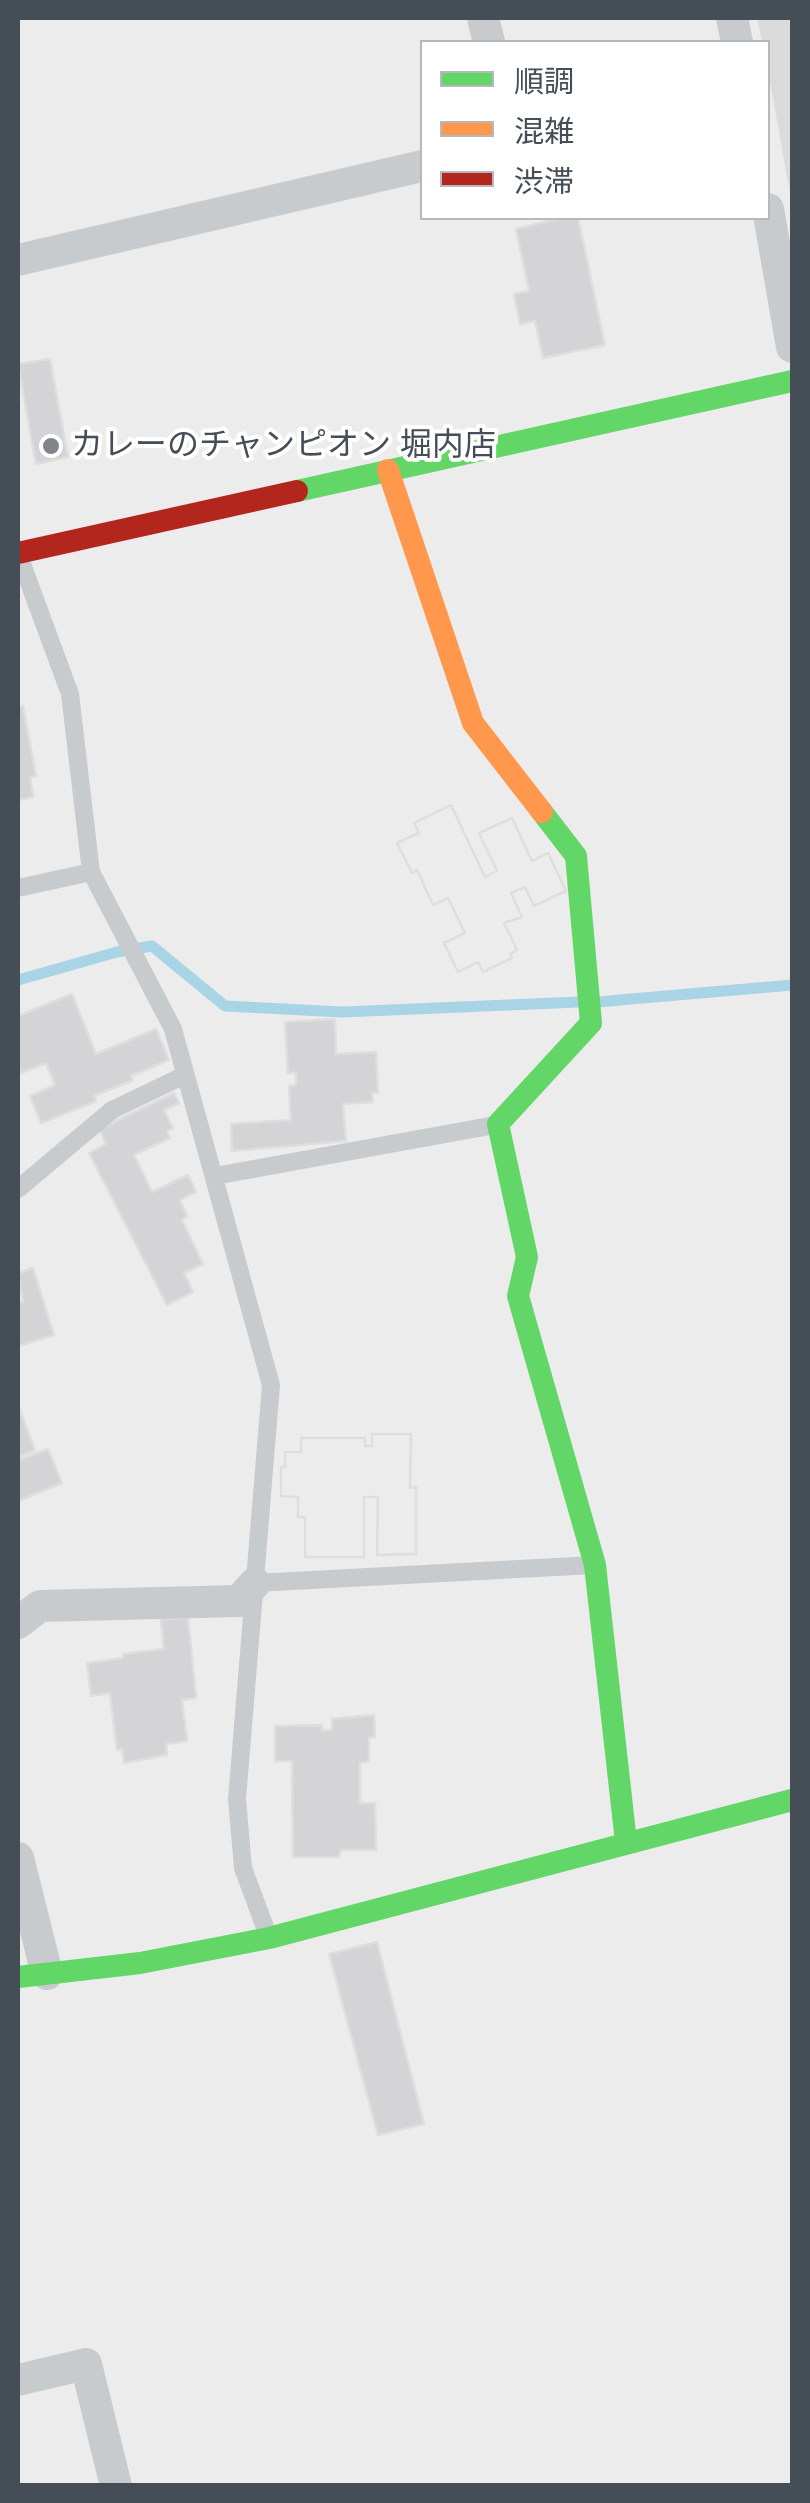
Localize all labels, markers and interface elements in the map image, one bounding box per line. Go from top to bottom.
legend [420,40,770,220]
text: 順調 [514,65,574,98]
text: 混雑 [514,115,574,148]
text: 渋滞 [514,165,574,198]
place label: カレーのチャンピオン 堀内店 [71,427,496,465]
marker: カレーのチャンピオン 堀内店 [40,435,62,457]

